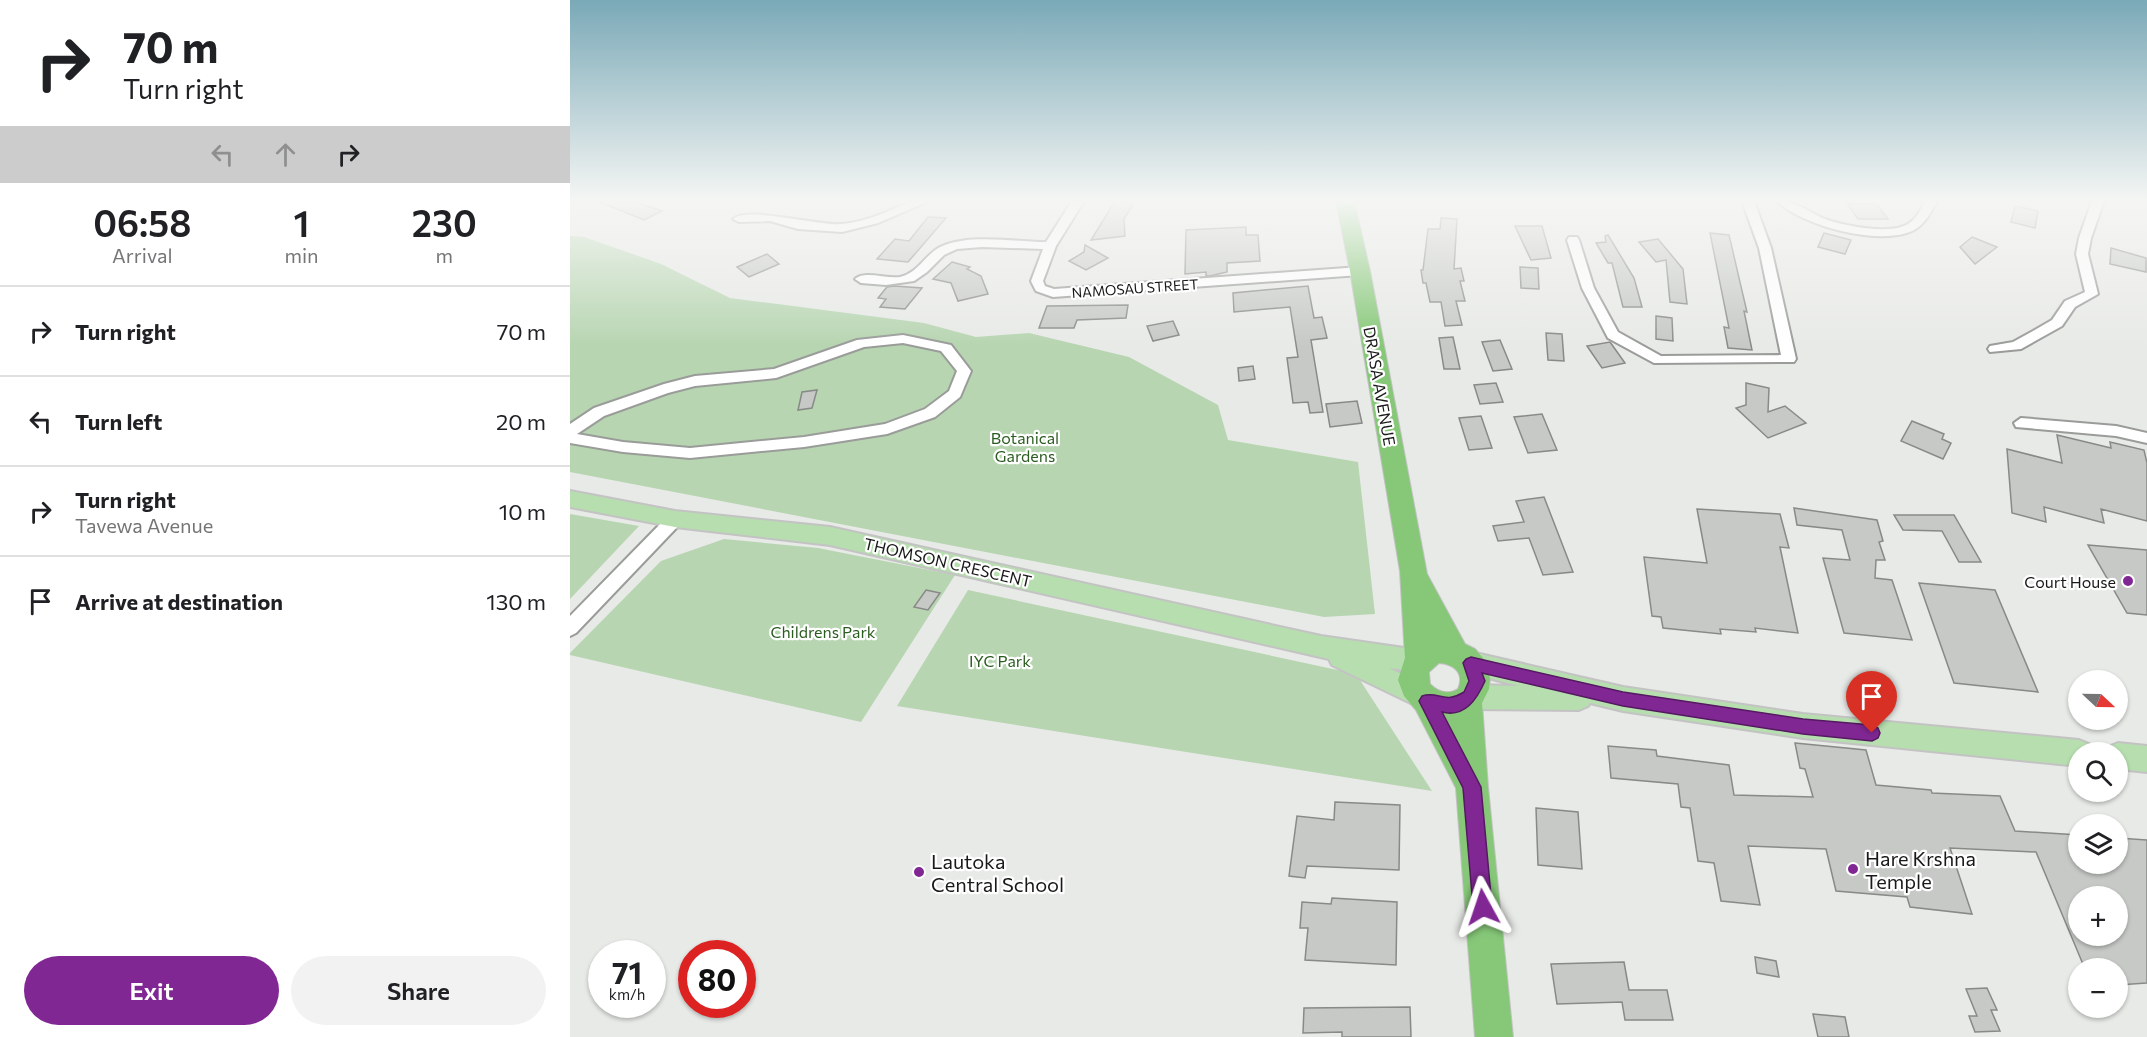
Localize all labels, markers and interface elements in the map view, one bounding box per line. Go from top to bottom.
text: 70 m [123,20,218,72]
icon: right [24,24,102,102]
text: Turn right [123,72,243,105]
icon: left [206,138,239,171]
icon: ahead [269,138,302,171]
icon: right [332,138,365,171]
text: 06:58 [93,200,191,244]
text: 1 [294,200,310,244]
text: 230 [412,200,477,244]
text: Arrival [112,243,173,267]
text: min [285,243,319,267]
text: m [436,243,453,267]
street label: NAMOSAU STREET [1071,275,1199,301]
icon: right [24,315,57,348]
text: Turn right [75,318,176,345]
text: 70 m [497,318,546,345]
street label: DRASA AVENUE [1360,325,1400,447]
icon: left [24,405,57,438]
text: Turn left [75,408,162,435]
text: 20 m [496,408,546,435]
park label: Botanical Gardens [991,428,1059,465]
text: Turn right [75,486,176,513]
icon: right [24,495,57,528]
text: 10 m [499,498,546,525]
text: Tavewa Avenue [75,513,213,537]
street label: THOMSON CRESCENT [862,533,1034,591]
place label: Court House [2024,572,2116,591]
marker: Court House [2121,574,2135,588]
icon: arrive [24,585,57,618]
text: Arrive at destination [75,588,283,615]
text: 130 m [486,588,546,615]
park label: Childrens Park [770,622,876,641]
park label: IYC Park [969,651,1031,670]
north arrow [2068,670,2128,730]
map controls [2068,670,2128,1018]
pin [1846,671,1897,733]
icon: arrive [1855,680,1888,713]
button: search [2068,742,2128,802]
button: layers [2068,814,2128,874]
place label: Hare Krshna Temple [1865,846,1976,893]
place label: Lautoka Central School [931,849,1064,896]
marker: Hare Krshna Temple [1846,862,1860,876]
marker: Lautoka Central School [912,865,926,879]
position arrow [1451,875,1515,939]
button: + [2068,886,2128,946]
speed limit sign: 80 [678,940,756,1018]
text: 71 [612,953,642,990]
button: Exit [24,956,279,1025]
button: Share [291,956,546,1025]
button: − [2068,958,2128,1018]
text: km/h [609,985,645,1003]

